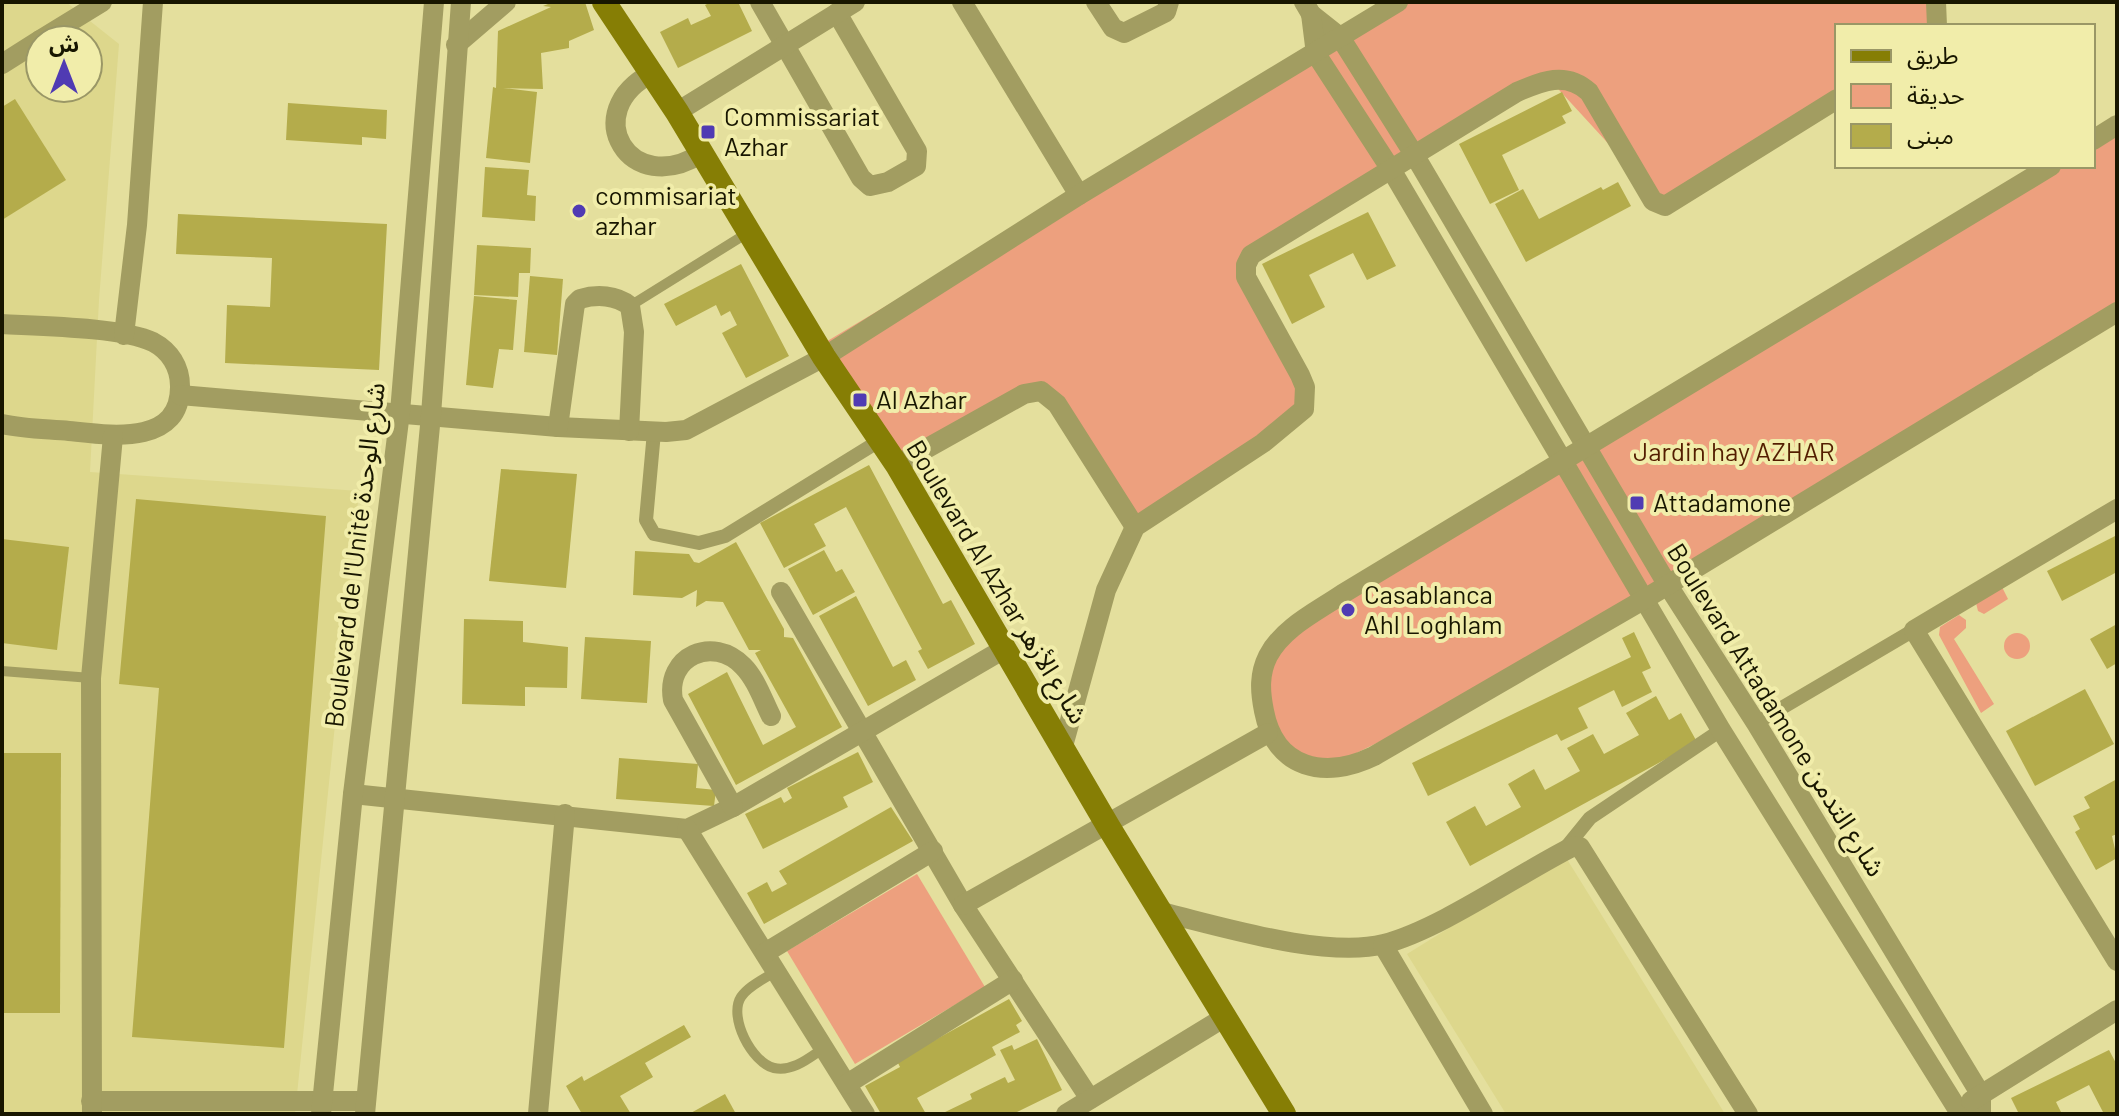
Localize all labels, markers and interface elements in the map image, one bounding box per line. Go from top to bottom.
north arrow [24,24,104,104]
legend [1835,24,2095,168]
text: ش [49,30,79,57]
text: طريق [1907,40,1959,71]
text: حديقة [1907,80,1965,109]
place label: Commissariat Azhar [724,100,880,161]
text: مبنى [1907,120,1954,149]
marker: Commissariat Azhar [699,123,717,141]
place label: commisariat azhar [595,179,737,240]
marker: commisariat azhar [570,202,588,220]
street label: Boulevard de l'Unité شارع الوحدة [317,381,395,730]
place label: Al Azhar [876,383,968,414]
marker: Al Azhar [851,391,869,409]
street label: Boulevard Al Azhar شارع الأزهر [897,434,1095,731]
park label: Jardin hay AZHAR [1633,435,1835,466]
place label: Attadamone [1653,486,1791,517]
marker: Attadamone [1628,494,1646,512]
street label: Boulevard Attadamone شارع التدمن [1657,537,1893,884]
place label: Casablanca Ahl Loghlam [1364,578,1503,639]
marker: Casablanca Ahl Loghlam [1339,601,1357,619]

